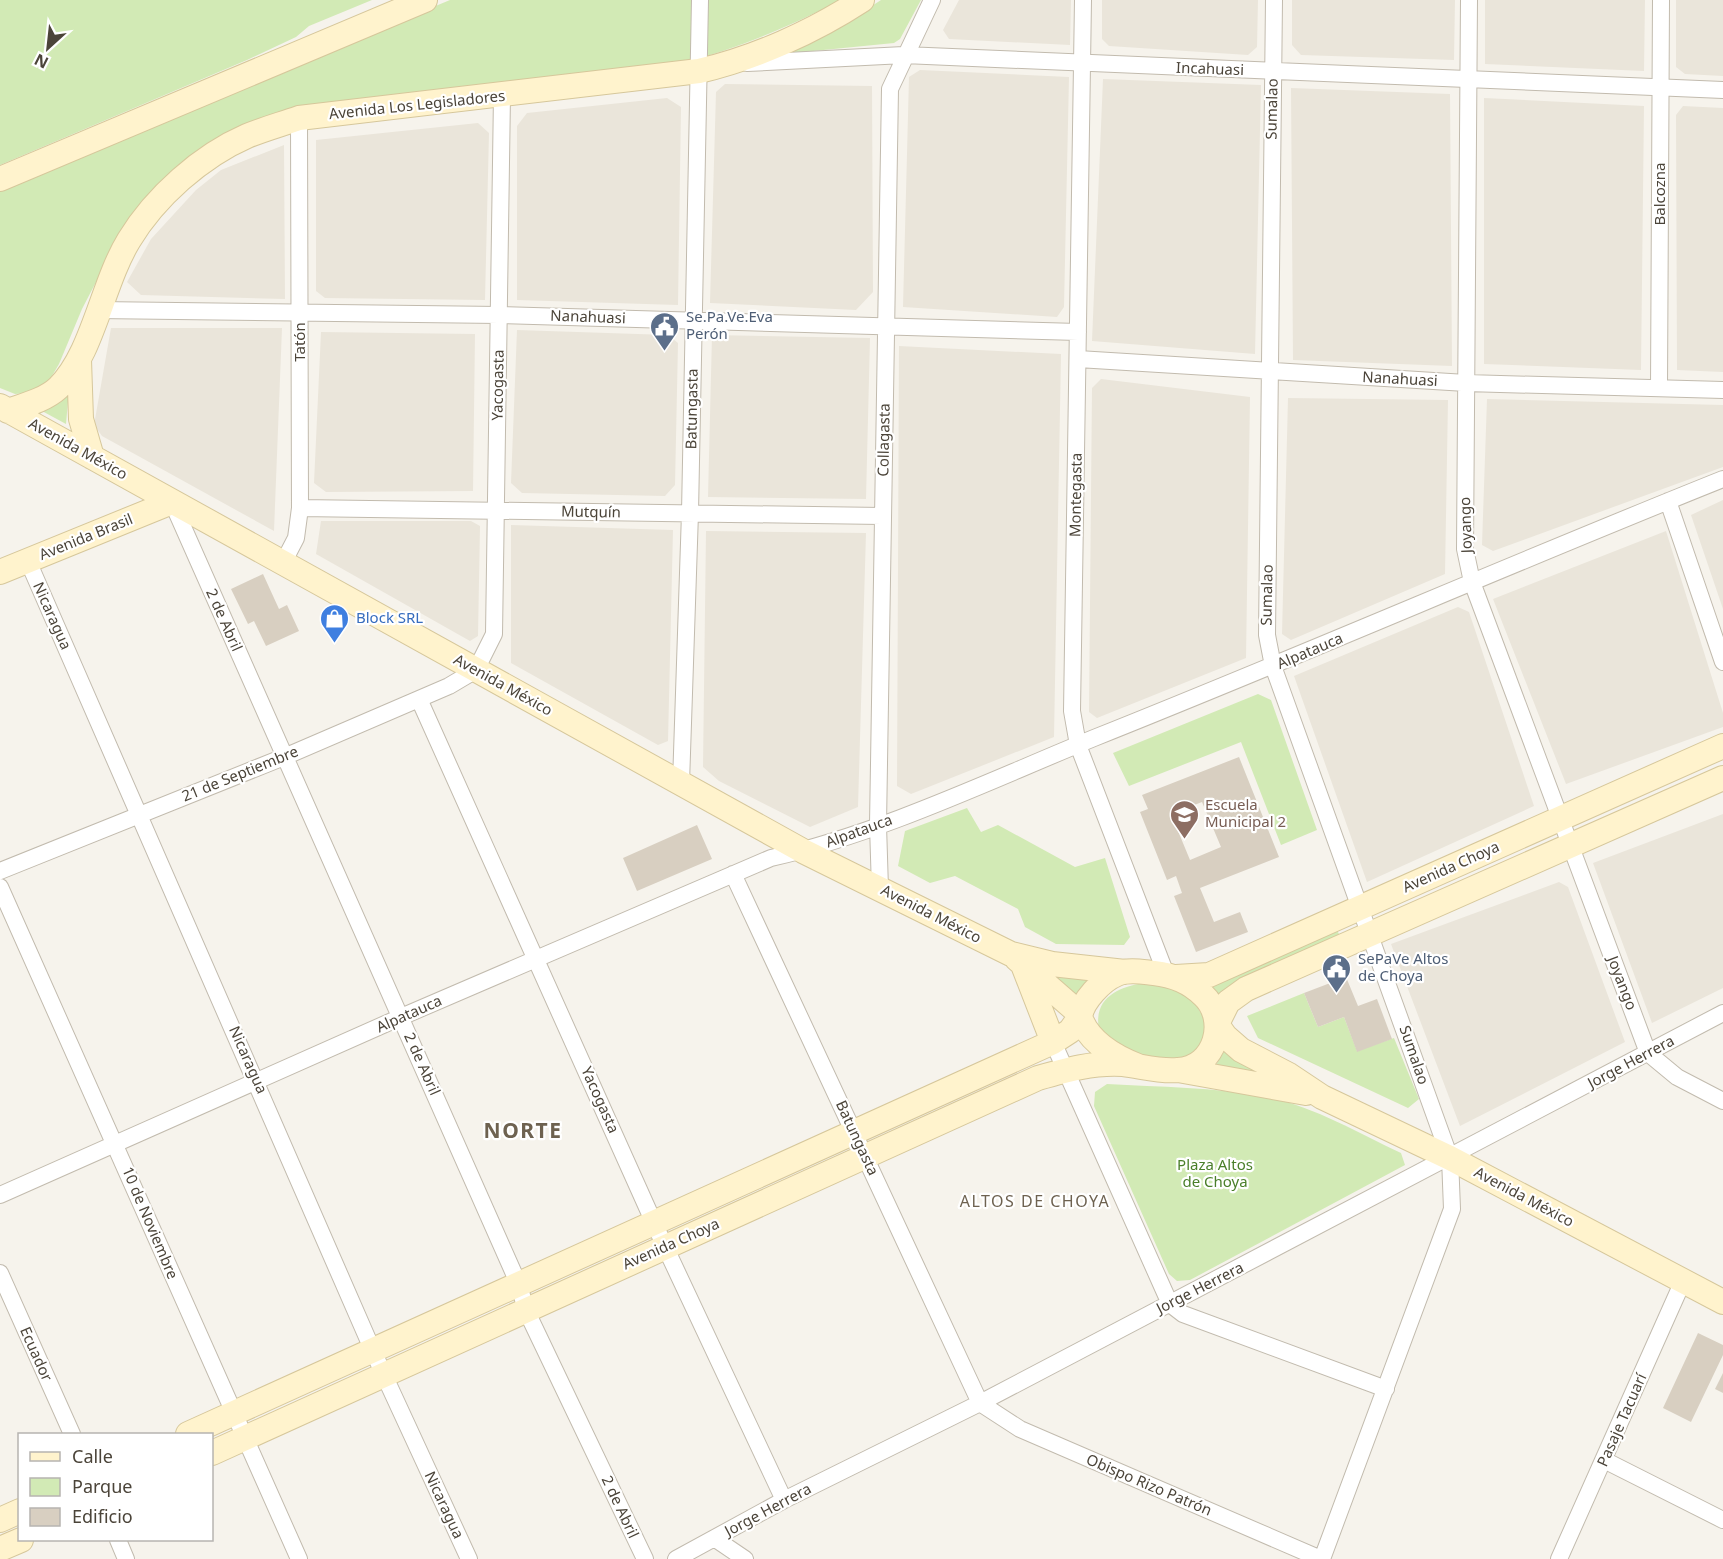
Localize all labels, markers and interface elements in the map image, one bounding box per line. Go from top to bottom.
north arrow [18,18,78,78]
text: N [30,49,52,74]
street label: Incahuasi [1176,57,1244,79]
street label: Sumalao [1260,78,1282,140]
street label: Avenida Los Legisladores [328,85,506,123]
street label: Balcozna [1649,163,1669,225]
street label: Nanahuasi [550,305,626,327]
place label: Se.Pa.Ve.Eva Perón [686,306,773,343]
public building icon: Se.Pa.Ve.Eva Perón [649,310,681,352]
street label: Tatón [289,322,309,362]
street label: Yacogasta [486,349,508,421]
street label: Nanahuasi [1362,366,1438,390]
street label: Batungasta [680,368,702,450]
street label: Collagasta [872,403,894,477]
street label: Avenida México [25,413,132,484]
street label: Montegasta [1064,453,1086,537]
street label: Joyango [1454,496,1476,556]
street label: Mutquín [561,500,621,522]
street label: Avenida Brasil [36,508,135,564]
street label: Sumalao [1255,564,1277,626]
street label: Nicaragua [29,579,77,653]
street label: 2 de Abril [202,585,248,654]
shop icon: Block SRL [319,602,351,644]
place label: Block SRL [356,607,423,627]
street label: Alpatauca [1274,627,1346,673]
street label: Avenida México [450,649,557,720]
street label: 21 de Septiembre [178,741,301,806]
place label: Escuela Municipal 2 [1205,794,1286,831]
school or university icon: Escuela Municipal 2 [1168,798,1200,840]
street label: Alpatauca [822,809,895,851]
street label: Avenida Choya [1399,836,1502,896]
street label: Avenida México [878,879,985,947]
place label: SePaVe Altos de Choya [1358,948,1448,985]
street label: Joyango [1603,951,1642,1013]
public building icon: SePaVe Altos de Choya [1321,952,1353,994]
street label: Alpatauca [373,990,445,1036]
street label: Sumalao [1396,1022,1434,1087]
street label: Nicaragua [225,1023,273,1097]
street label: 2 de Abril [400,1029,446,1098]
street label: Jorge Herrera [1582,1030,1677,1093]
street label: Yacogasta [577,1063,625,1136]
street label: Batungasta [832,1097,884,1178]
district label: NORTE [484,1116,562,1144]
park label: Plaza Altos de Choya [1177,1154,1253,1191]
street label: Avenida México [1471,1161,1578,1231]
street label: 10 de Noviembre [118,1163,184,1282]
district label: ALTOS DE CHOYA [960,1190,1110,1212]
street label: Avenida Choya [619,1213,722,1273]
street label: Jorge Herrera [1151,1257,1247,1319]
street label: Ecuador [16,1323,58,1384]
street label: Pasaje Tacuarí [1592,1369,1651,1469]
legend [18,1433,213,1541]
text: Calle [72,1444,113,1468]
street label: Obispo Rizo Patrón [1084,1449,1215,1520]
street label: Nicaragua [421,1468,469,1541]
street label: 2 de Abril [598,1472,644,1541]
text: Parque [72,1474,132,1498]
street label: Jorge Herrera [719,1478,814,1541]
text: Edificio [72,1504,133,1528]

